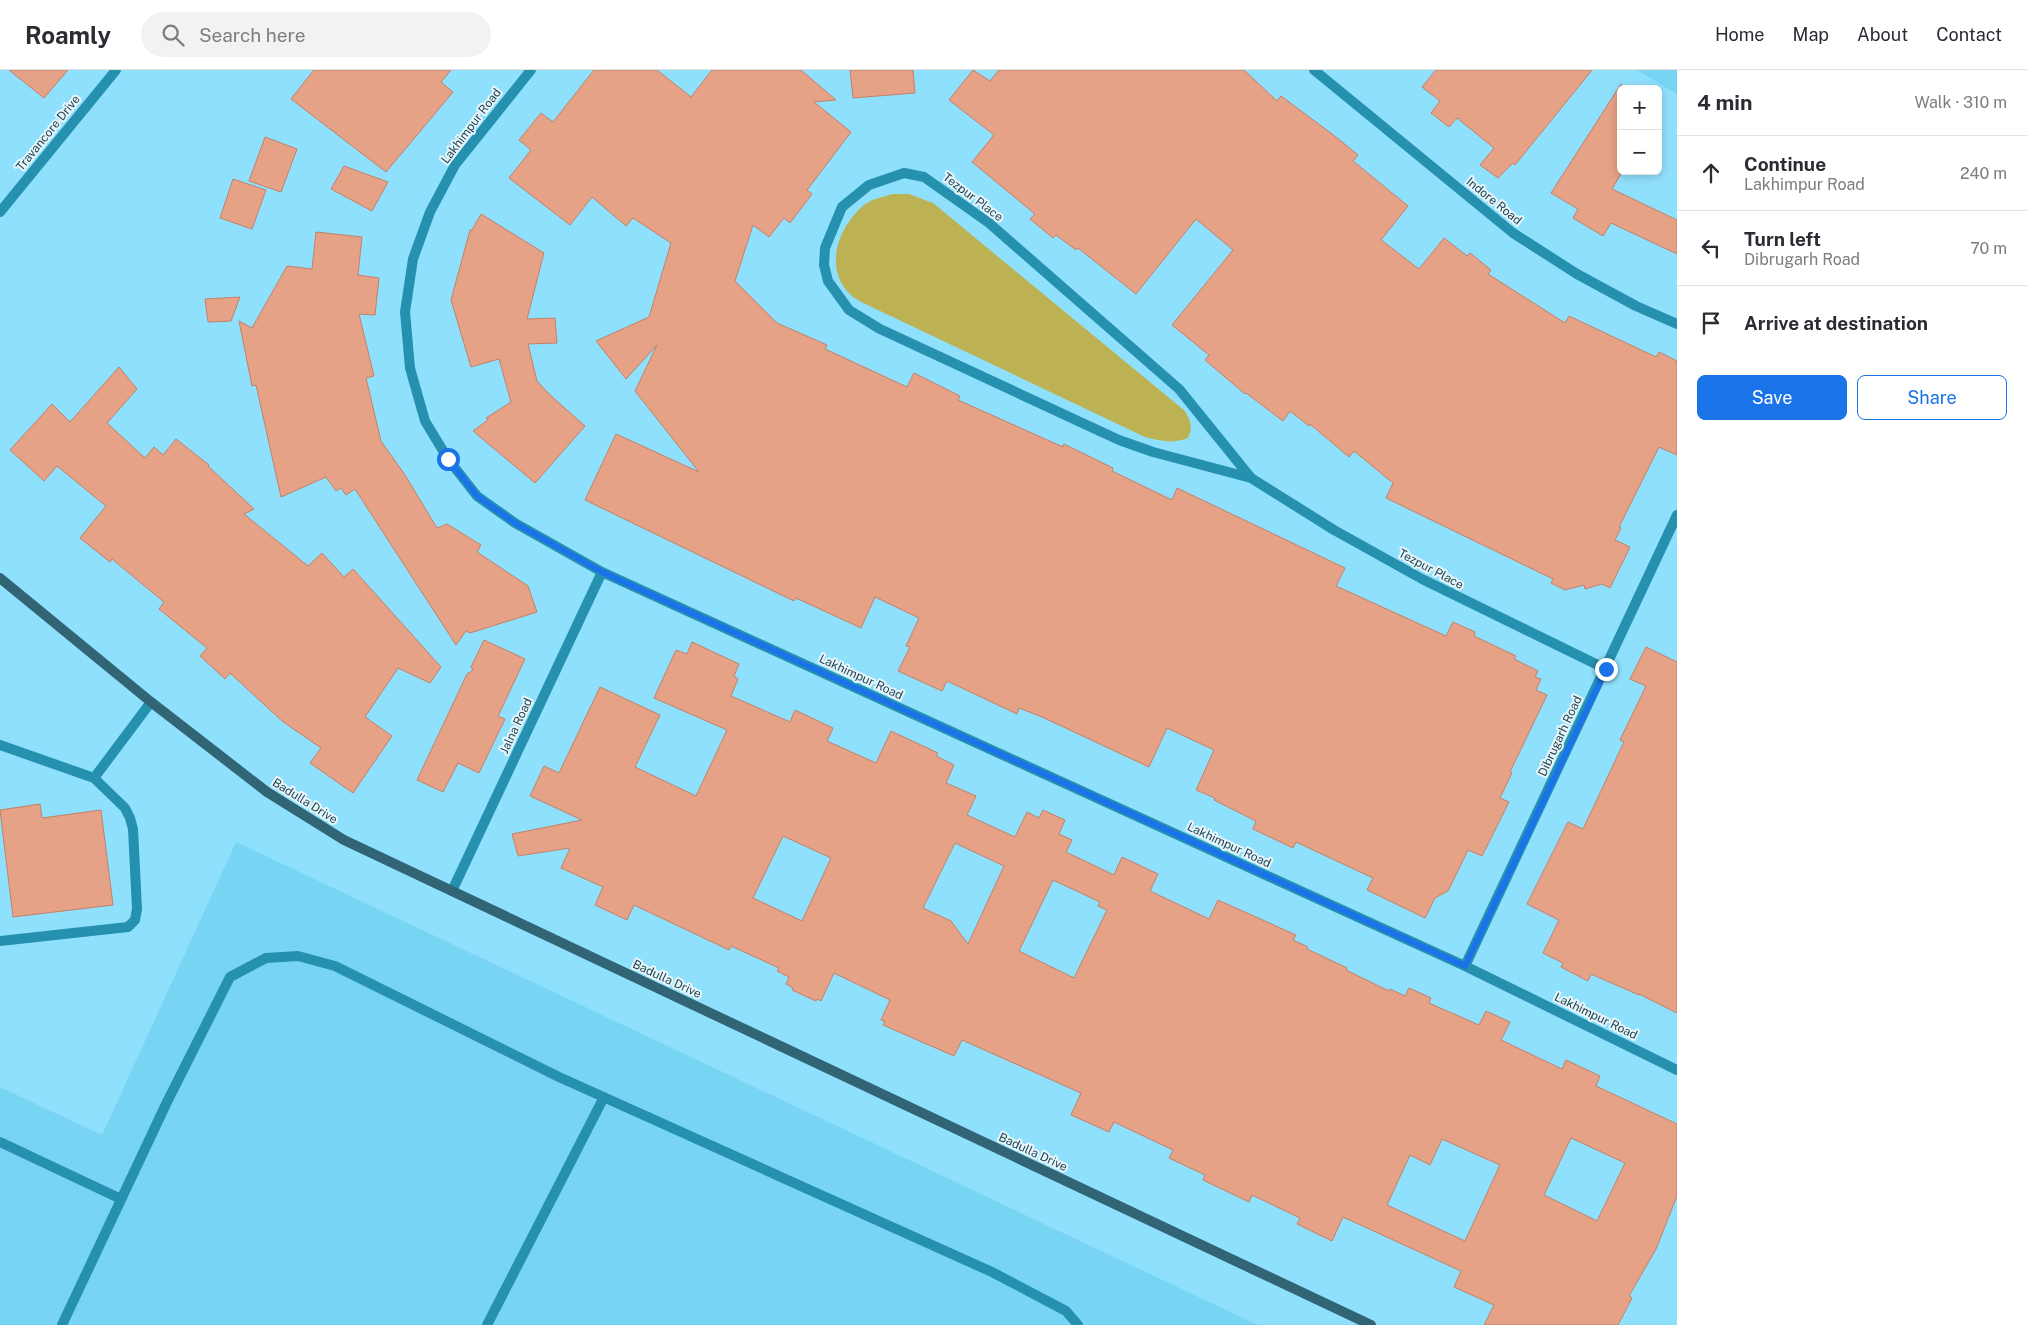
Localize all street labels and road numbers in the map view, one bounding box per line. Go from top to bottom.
street label: Lakhimpur Road [438,86,504,166]
street label: Travancore Drive [13,92,83,174]
street label: Tezpur Place [940,170,1006,224]
street label: Indore Road [1464,175,1524,227]
street label: Tezpur Place [1396,546,1466,592]
street label: Lakhimpur Road [817,651,905,703]
street label: Dibrugarh Road [1535,694,1585,778]
street label: Jalna Road [497,696,535,756]
street label: Badulla Drive [270,775,340,827]
street label: Lakhimpur Road [1185,819,1273,871]
street label: Badulla Drive [630,957,704,1001]
street label: Lakhimpur Road [1552,990,1640,1042]
street label: Badulla Drive [996,1130,1070,1174]

